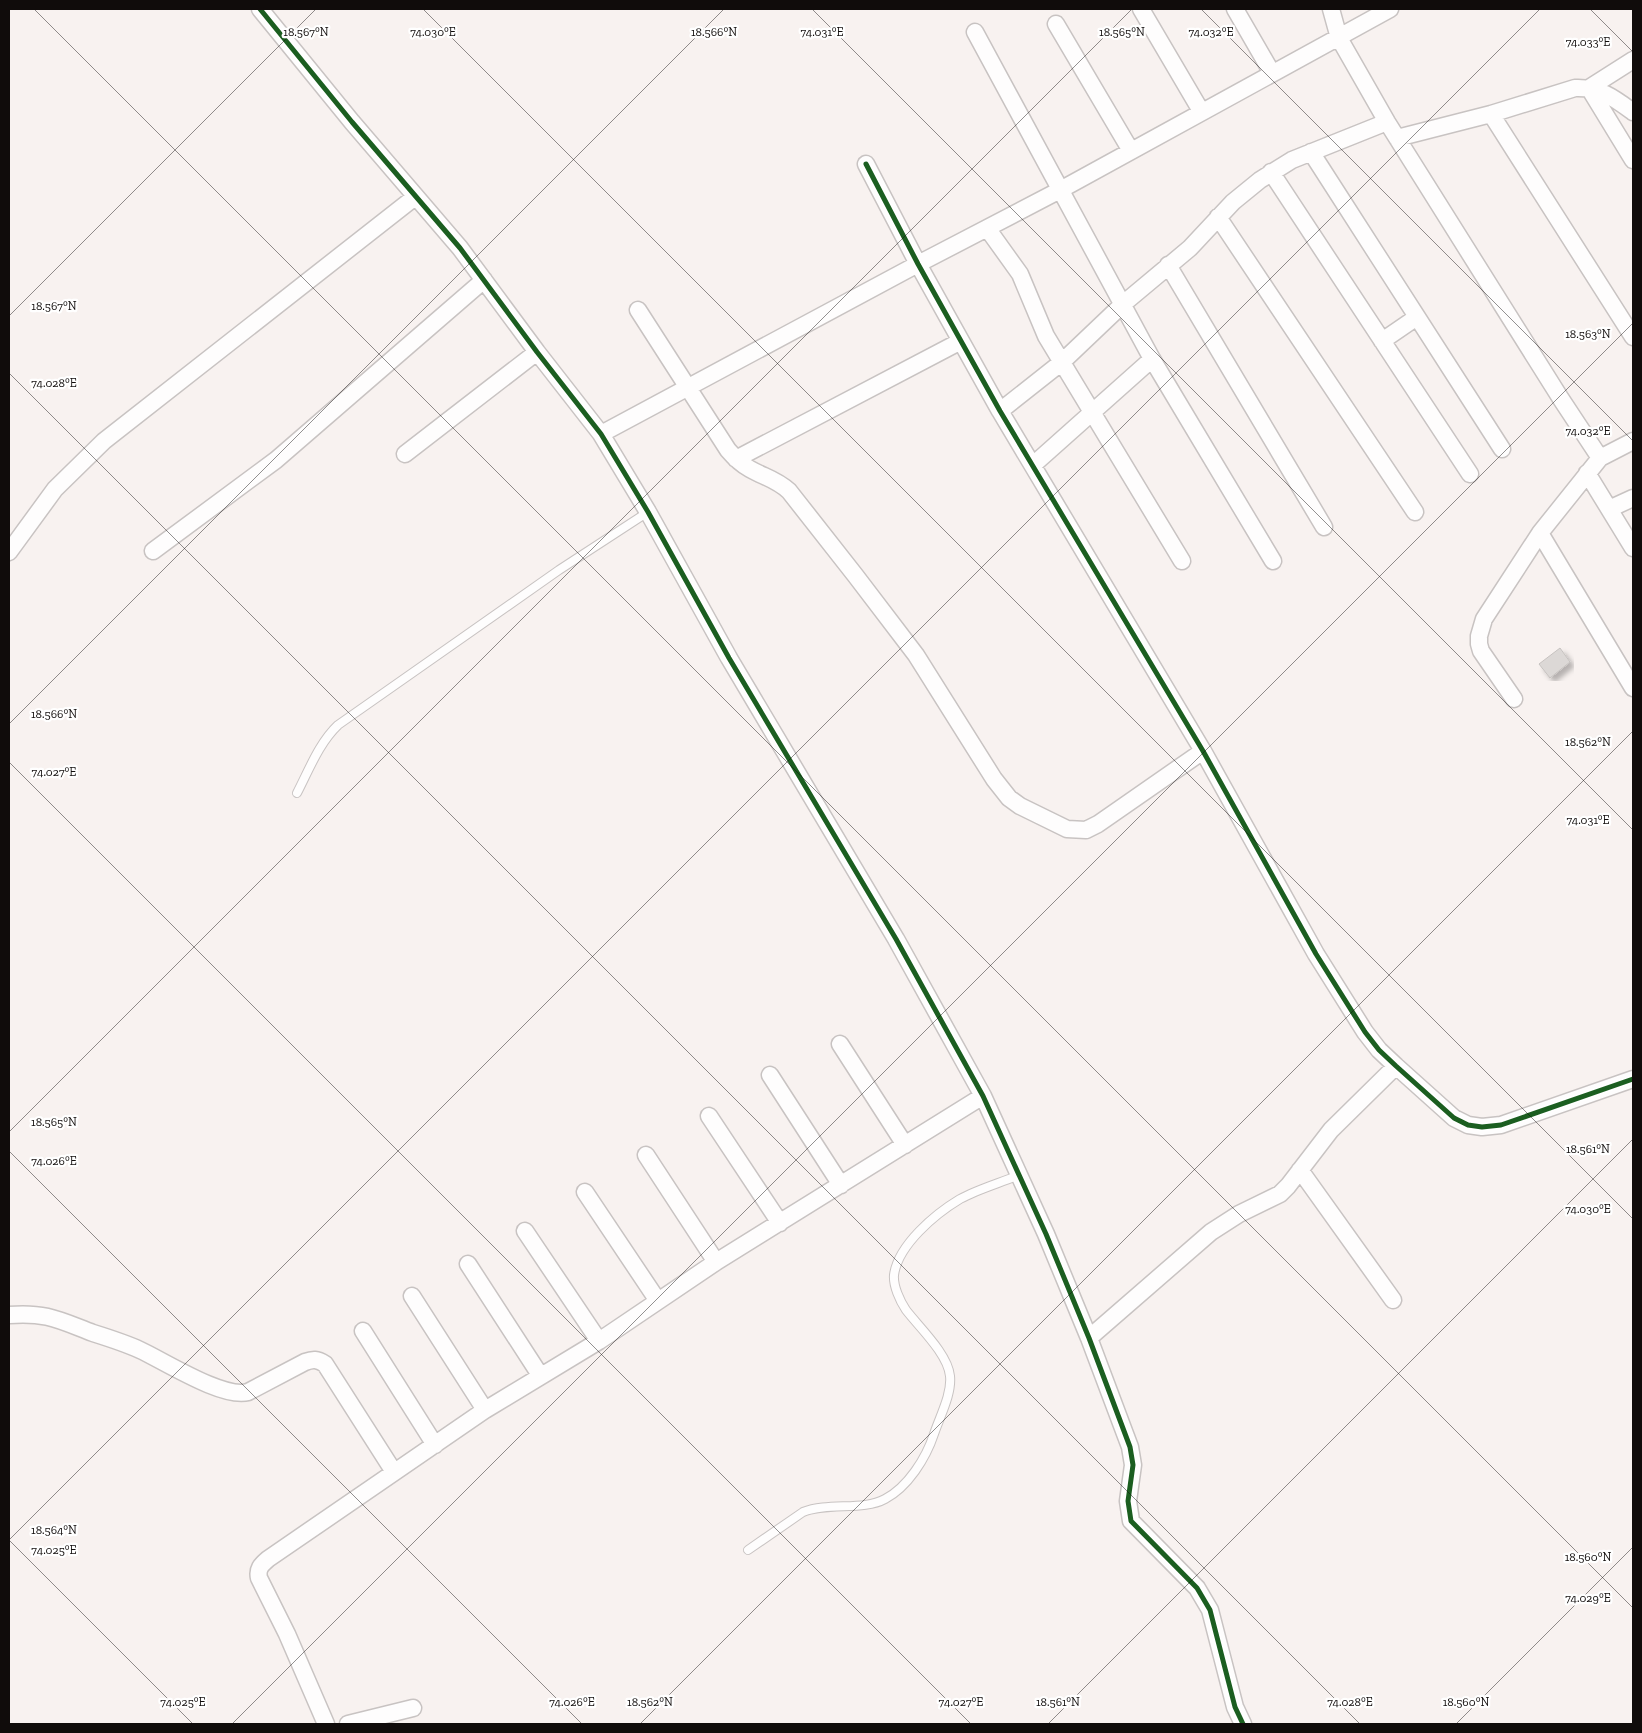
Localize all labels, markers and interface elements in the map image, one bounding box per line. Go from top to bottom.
text: 18.567°N [283,25,329,39]
text: 74.030°E [410,25,456,39]
text: 18.566°N [691,25,737,39]
text: 74.031°E [800,25,844,39]
text: 18.565°N [1099,25,1145,39]
text: 74.032°E [1189,25,1233,39]
text: 74.033°E [1566,35,1610,49]
text: 18.567°N [31,299,77,313]
text: 18.563°N [1565,327,1611,341]
text: 74.028°E [31,376,77,390]
text: 74.032°E [1566,424,1610,438]
text: 18.566°N [31,707,77,721]
text: 18.562°N [1565,735,1611,749]
text: 74.027°E [32,765,76,779]
text: 74.031°E [1566,813,1610,827]
text: 18.565°N [31,1115,77,1129]
text: 18.561°N [1566,1142,1610,1156]
text: 74.026°E [31,1154,77,1168]
text: 74.030°E [1565,1202,1611,1216]
text: 18.564°N [31,1523,77,1537]
text: 74.025°E [31,1543,77,1557]
text: 18.560°N [1565,1550,1611,1564]
text: 74.029°E [1565,1591,1611,1605]
text: 74.025°E [160,1695,206,1709]
text: 74.026°E [549,1695,595,1709]
text: 18.562°N [627,1695,673,1709]
text: 74.027°E [939,1695,983,1709]
text: 18.561°N [1036,1695,1080,1709]
text: 74.028°E [1327,1695,1373,1709]
text: 18.560°N [1443,1695,1489,1709]

